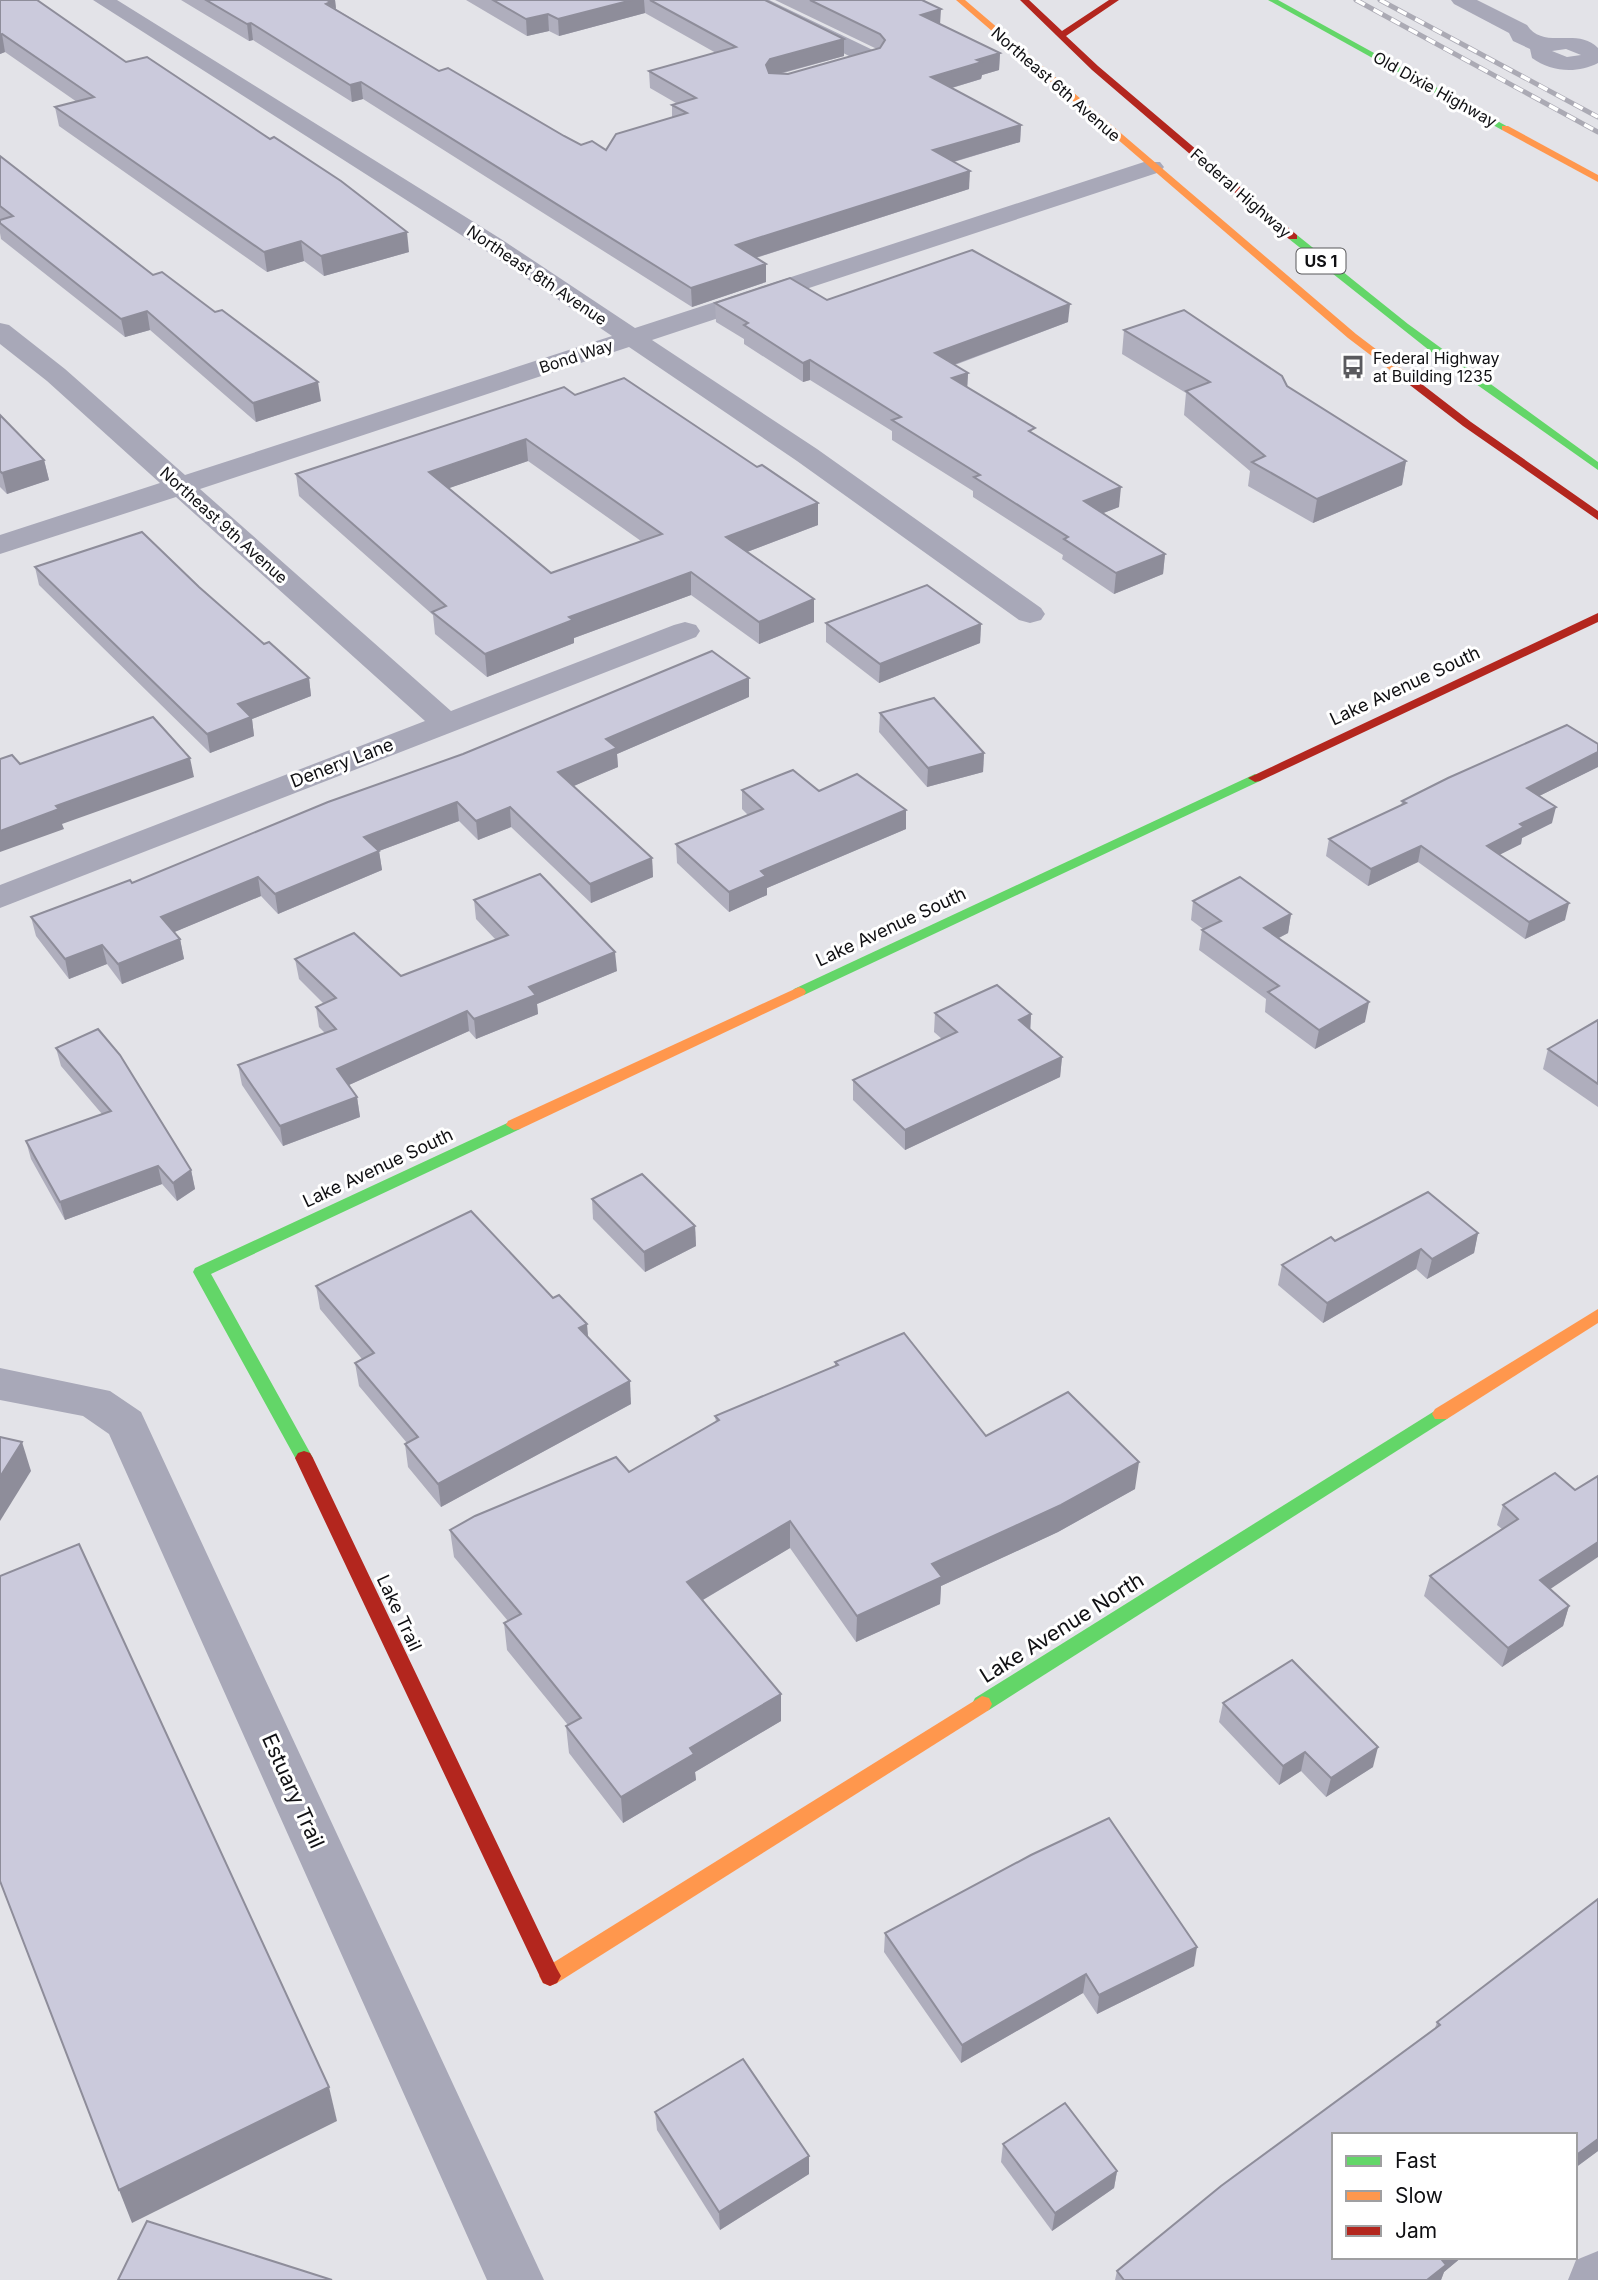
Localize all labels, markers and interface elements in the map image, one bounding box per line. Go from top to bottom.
street label: Northeast 6th Avenue [987,22,1125,146]
street label: Old Dixie Highway [1370,47,1500,131]
street label: Federal Highway [1187,144,1295,242]
street label: Northeast 8th Avenue [463,221,611,329]
road number: US 1 [1296,248,1346,274]
street label: Bond Way [537,335,615,377]
place label: Federal Highway at Building 1235 [1373,348,1500,386]
bus stop icon: Federal Highway at Building 1235 [1339,353,1367,381]
street label: Northeast 9th Avenue [156,462,292,588]
street label: Lake Avenue South [1326,642,1483,730]
street label: Denery Lane [288,733,396,792]
street label: Lake Avenue South [812,883,969,971]
street label: Lake Avenue South [299,1124,456,1212]
street label: Lake Avenue North [975,1567,1148,1688]
street label: Lake Trail [373,1571,426,1654]
street label: Estuary Trail [257,1730,330,1852]
legend [1332,2133,1577,2259]
text: Fast [1395,2148,1437,2173]
text: Slow [1395,2183,1443,2208]
text: Jam [1395,2218,1437,2243]

